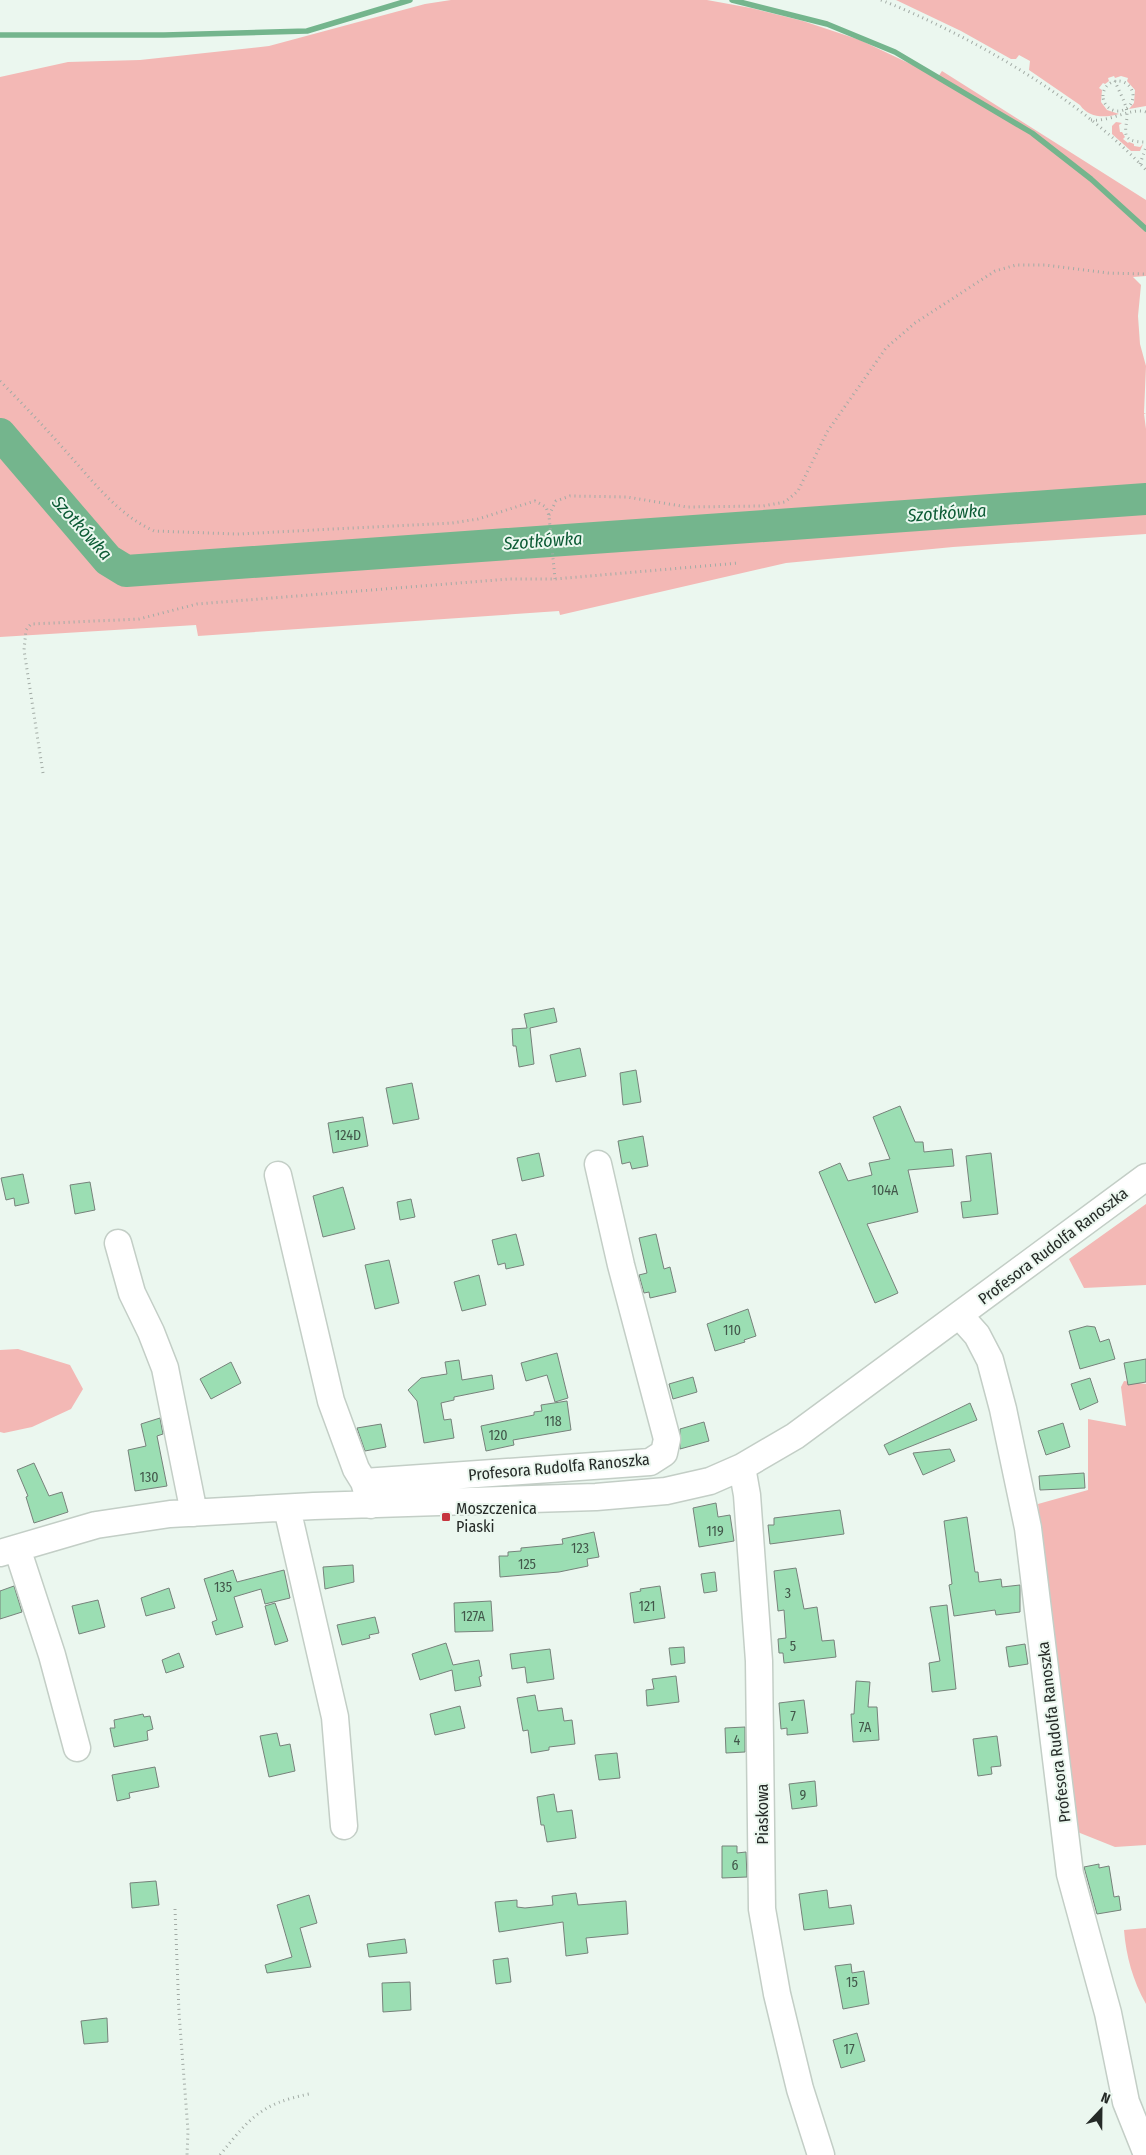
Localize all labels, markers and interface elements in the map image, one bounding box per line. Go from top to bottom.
water label: Szotkówka [47,491,117,565]
water label: Szotkówka [906,499,987,527]
water label: Szotkówka [502,527,583,555]
house number: 124D [335,1127,361,1144]
house number: 104A [872,1182,899,1199]
street label: Profesora Rudolfa Ranoszka [975,1184,1132,1308]
house number: 110 [723,1322,741,1339]
house number: 118 [544,1413,562,1430]
house number: 120 [489,1427,507,1444]
street label: Profesora Rudolfa Ranoszka [467,1450,651,1484]
house number: 130 [139,1469,159,1486]
place label: Moszczenica Piaski [456,1499,537,1536]
marker: Moszczenica Piaski [440,1511,452,1523]
house number: 119 [706,1523,724,1540]
house number: 123 [571,1540,589,1557]
house number: 125 [518,1556,536,1573]
house number: 135 [214,1579,232,1596]
house number: 3 [785,1585,791,1602]
house number: 121 [639,1598,655,1615]
house number: 127A [461,1608,486,1625]
house number: 5 [790,1638,796,1655]
street label: Profesora Rudolfa Ranoszka [1033,1640,1075,1824]
house number: 7 [790,1708,796,1725]
house number: 7A [859,1719,872,1736]
house number: 4 [734,1732,741,1749]
street label: Piaskowa [753,1783,772,1844]
house number: 9 [800,1787,807,1804]
house number: 6 [732,1857,739,1874]
house number: 15 [846,1974,858,1991]
house number: 17 [843,2041,855,2058]
north arrow [1076,2085,1126,2135]
text: N [1099,2089,1113,2108]

